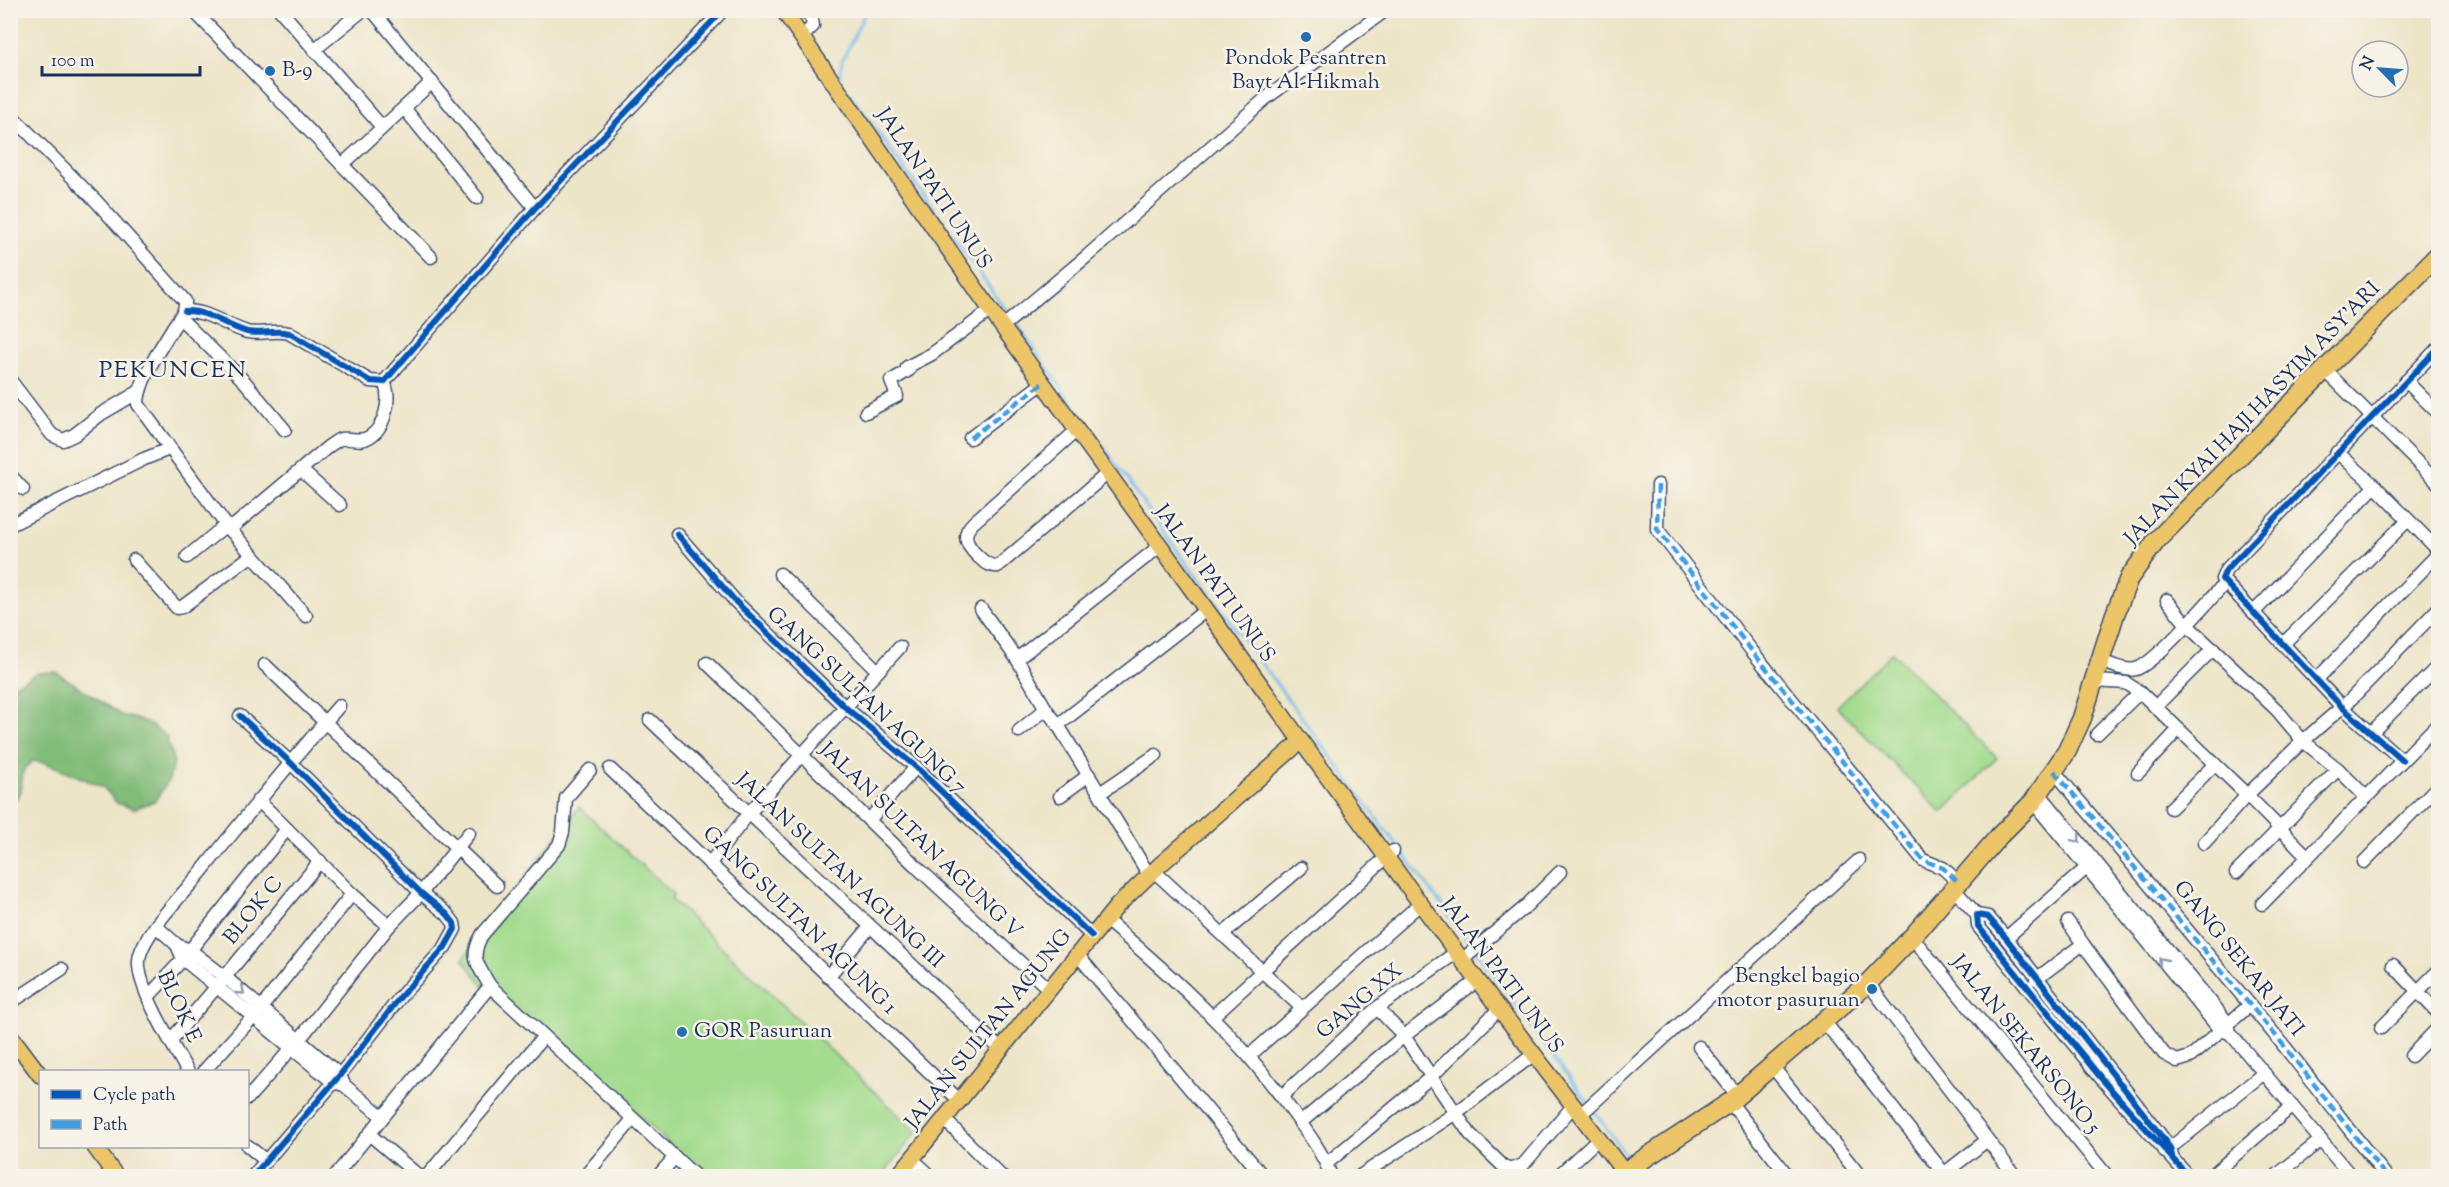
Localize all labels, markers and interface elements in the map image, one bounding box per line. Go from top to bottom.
marker: Pondok Pesantren Bayt Al-Hikmah [1299,30,1313,44]
scale bar [42,39,200,77]
north arrow [2350,39,2410,99]
place label: Pondok Pesantren Bayt Al-Hikmah [1225,44,1387,98]
text: 100 m [51,49,95,75]
text: N [2356,53,2382,74]
place label: B-9 [282,56,313,86]
marker: B-9 [263,64,277,78]
street label: JALAN PATI UNUS [867,102,998,276]
street label: JALAN KYAI HAJI HASYIM ASY'ARI [2117,275,2388,554]
district label: PEKUNCEN [99,354,247,388]
street label: JALAN PATI UNUS [1146,498,1282,669]
street label: GANG SULTAN AGUNG 7 [759,600,973,802]
street label: JALAN SULTAN AGUNG V [811,735,1028,946]
street label: JALAN SULTAN AGUNG III [727,766,950,976]
street label: GANG SULTAN AGUNG 1 [695,820,903,1022]
one-way arrow [2069,832,2080,843]
street label: BLOK C [217,870,291,952]
street label: GANG SEKAR JATI [2166,875,2310,1043]
street label: JALAN PATI UNUS [1432,891,1570,1060]
street label: JALAN SULTAN AGUNG [898,923,1079,1137]
street label: JALAN SEKARSONO 5 [1943,948,2107,1141]
street label: GANG XX [1310,957,1410,1047]
one-way arrow [2159,957,2170,968]
place label: Bengkel bagio motor pasuruan [1717,962,1860,1016]
street label: BLOK E [148,966,208,1048]
marker: Bengkel bagio motor pasuruan [1865,982,1879,996]
one-way arrow [235,984,245,995]
place label: GOR Pasuruan [694,1017,832,1047]
marker: GOR Pasuruan [675,1025,689,1039]
legend [39,1070,249,1148]
text: Cycle path [93,1083,176,1109]
text: Path [93,1113,128,1139]

